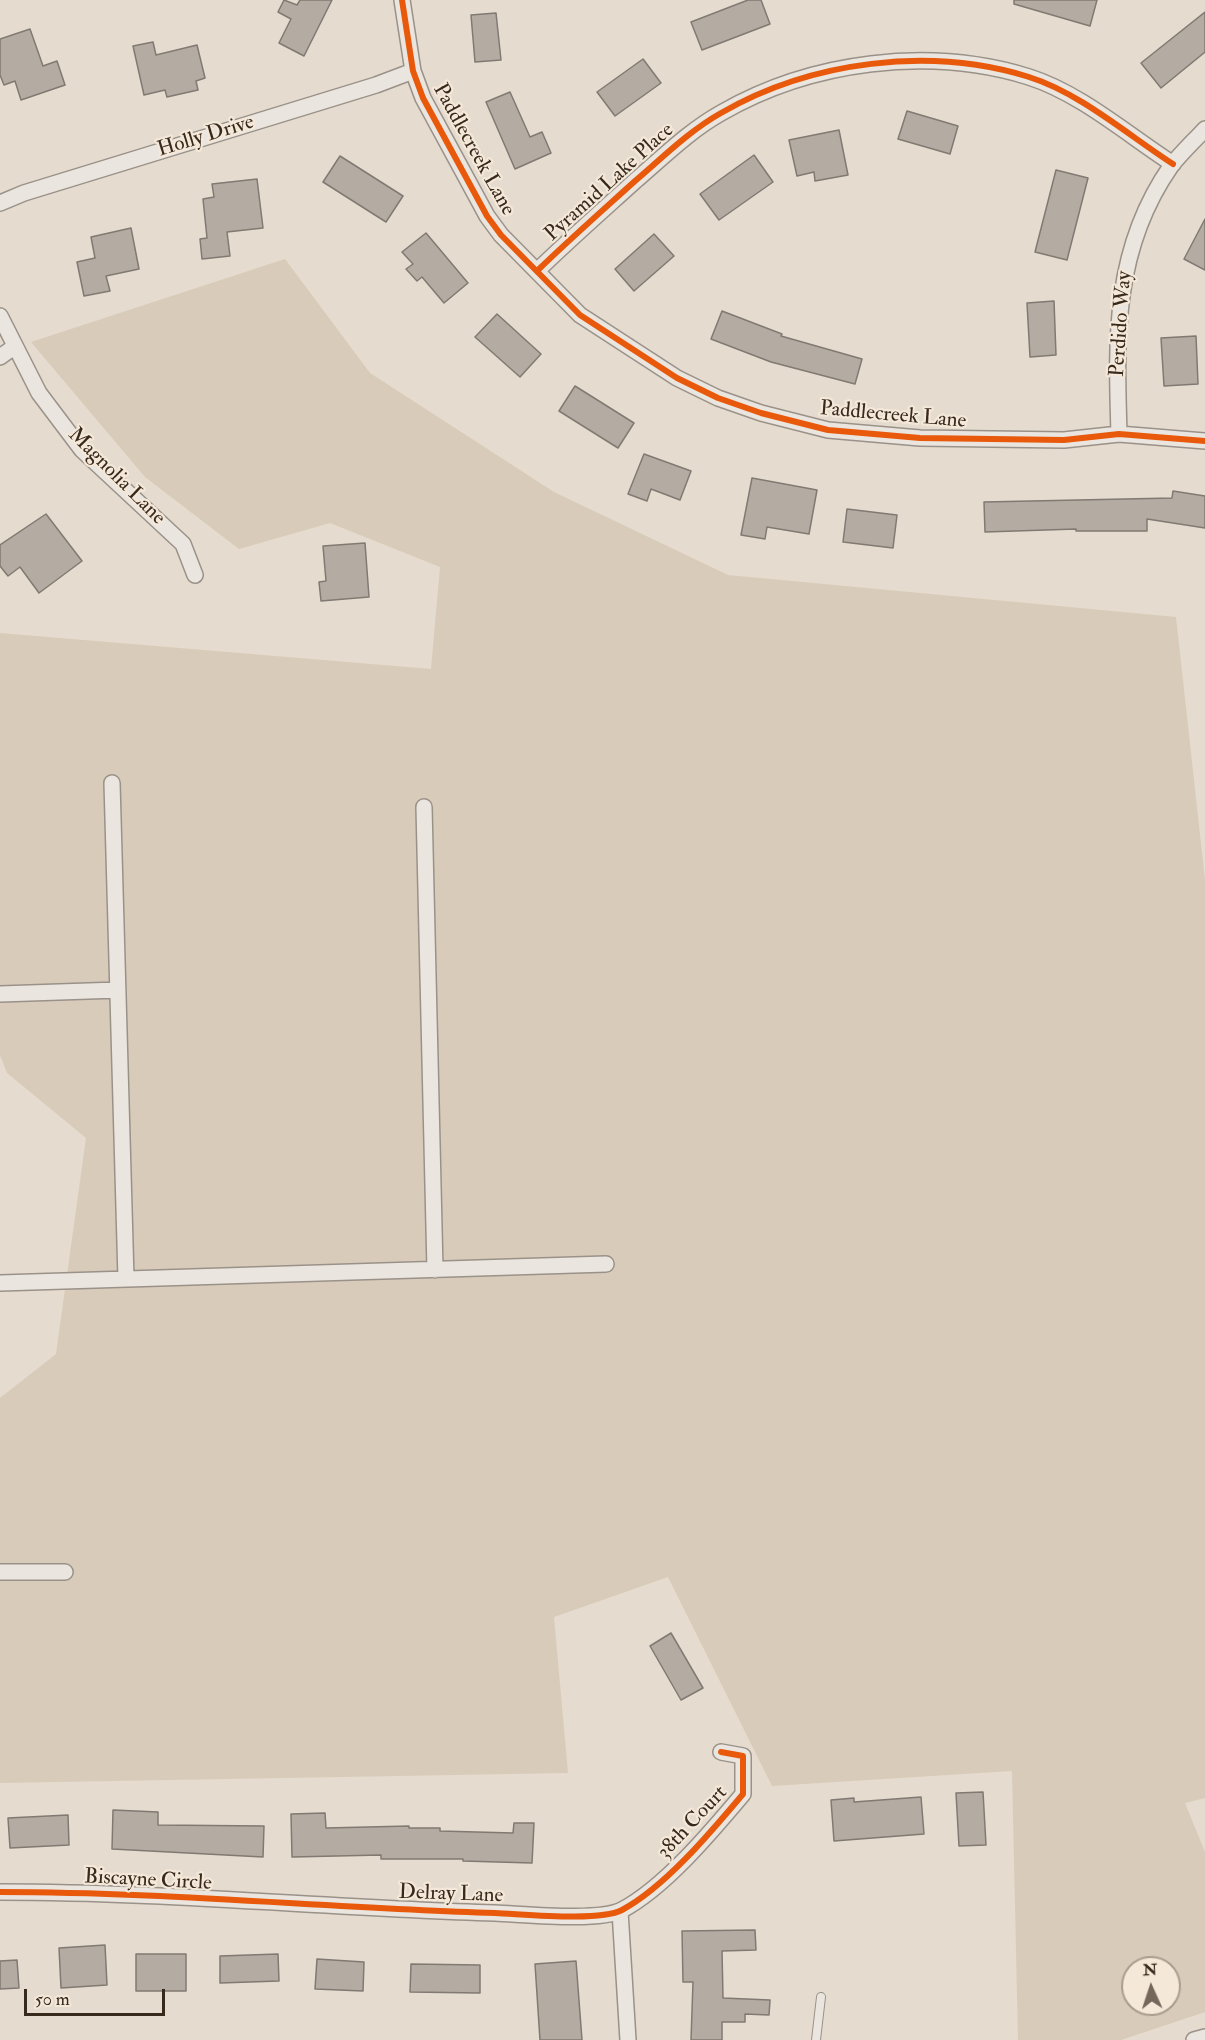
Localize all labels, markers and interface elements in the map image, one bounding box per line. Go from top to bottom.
street label: Paddlecreek Lane [426,80,520,220]
street label: Holly Drive [155,110,257,164]
street label: Pyramid Lake Place [540,118,680,248]
street label: Perdido Way [1106,270,1138,378]
street label: Paddlecreek Lane [819,397,967,435]
street label: Magnolia Lane [62,423,170,531]
street label: 38th Court [653,1781,733,1865]
street label: Biscayne Circle [84,1865,212,1897]
street label: Delray Lane [398,1881,504,1909]
north arrow [1121,1956,1181,2016]
text: N [1142,1960,1158,1980]
scale bar [27,1977,168,2015]
text: 50 m [35,1988,70,2011]

